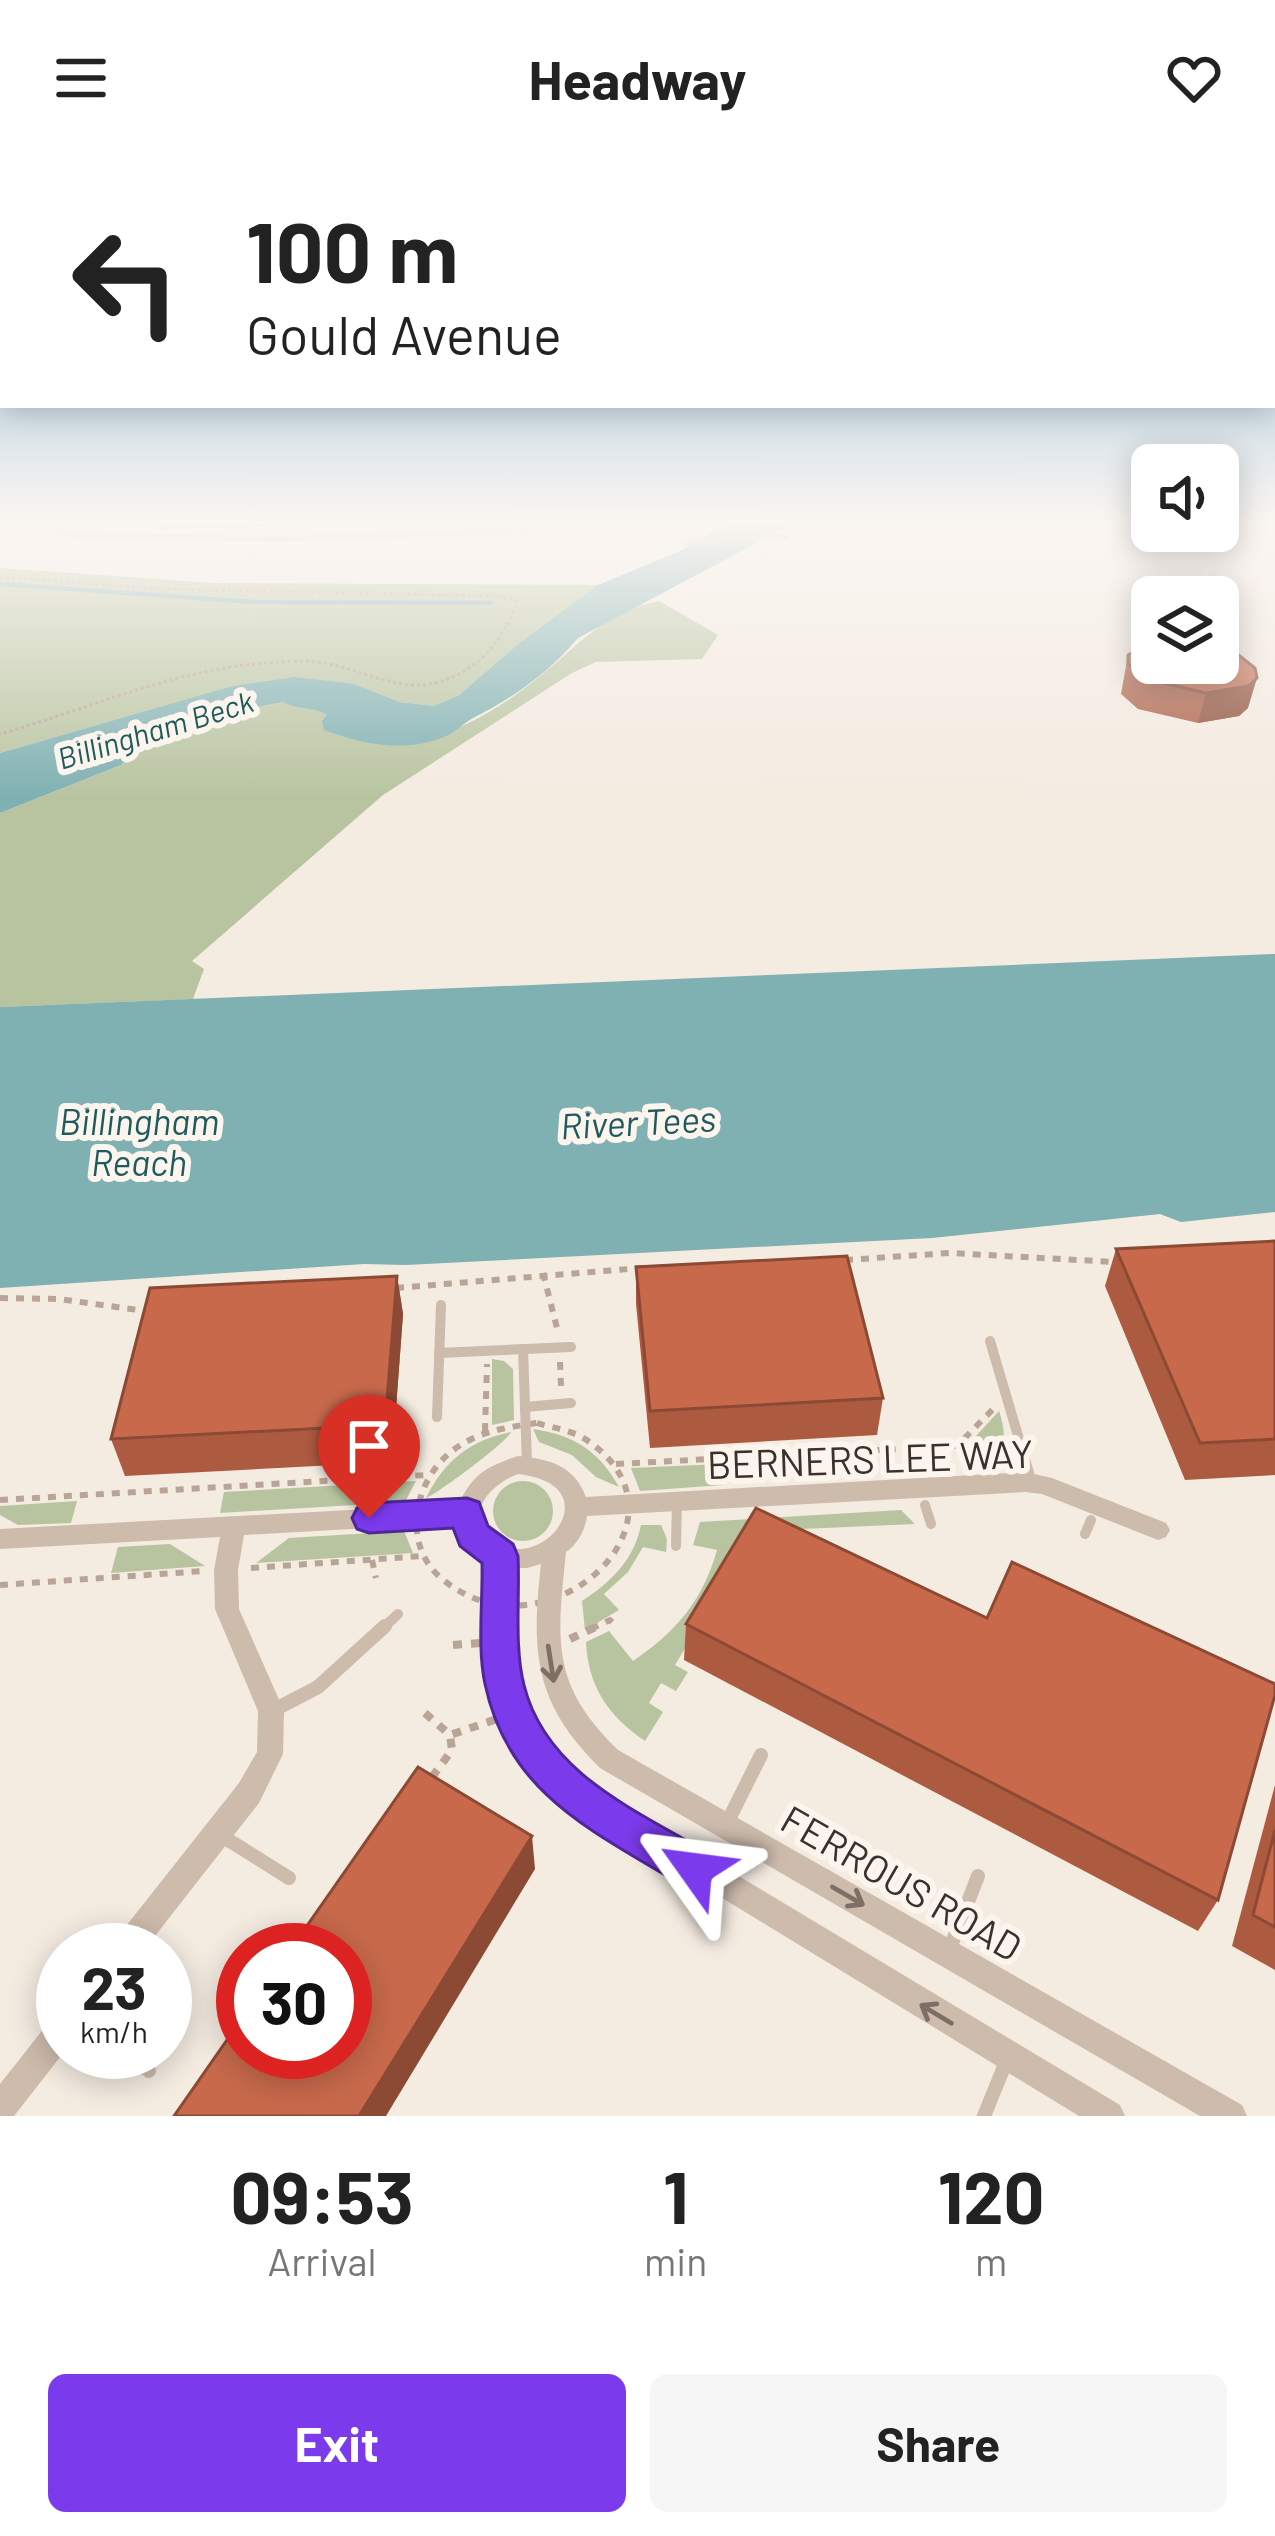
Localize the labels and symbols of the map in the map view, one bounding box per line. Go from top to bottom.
water label: Billingham Beck [53,682,258,776]
water label: River Tees [559,1095,717,1147]
water label: Billingham Reach [59,1099,219,1183]
pin [318,1395,420,1518]
street label: BERNERS LEE WAY [706,1429,1034,1487]
one-way arrow [541,1644,564,1683]
street label: FERROUS ROAD [774,1794,1030,1970]
position arrow [632,1806,758,1932]
one-way arrow [830,1884,865,1908]
speed limit sign: 30 [216,1923,372,2079]
one-way arrow [919,2001,954,2025]

